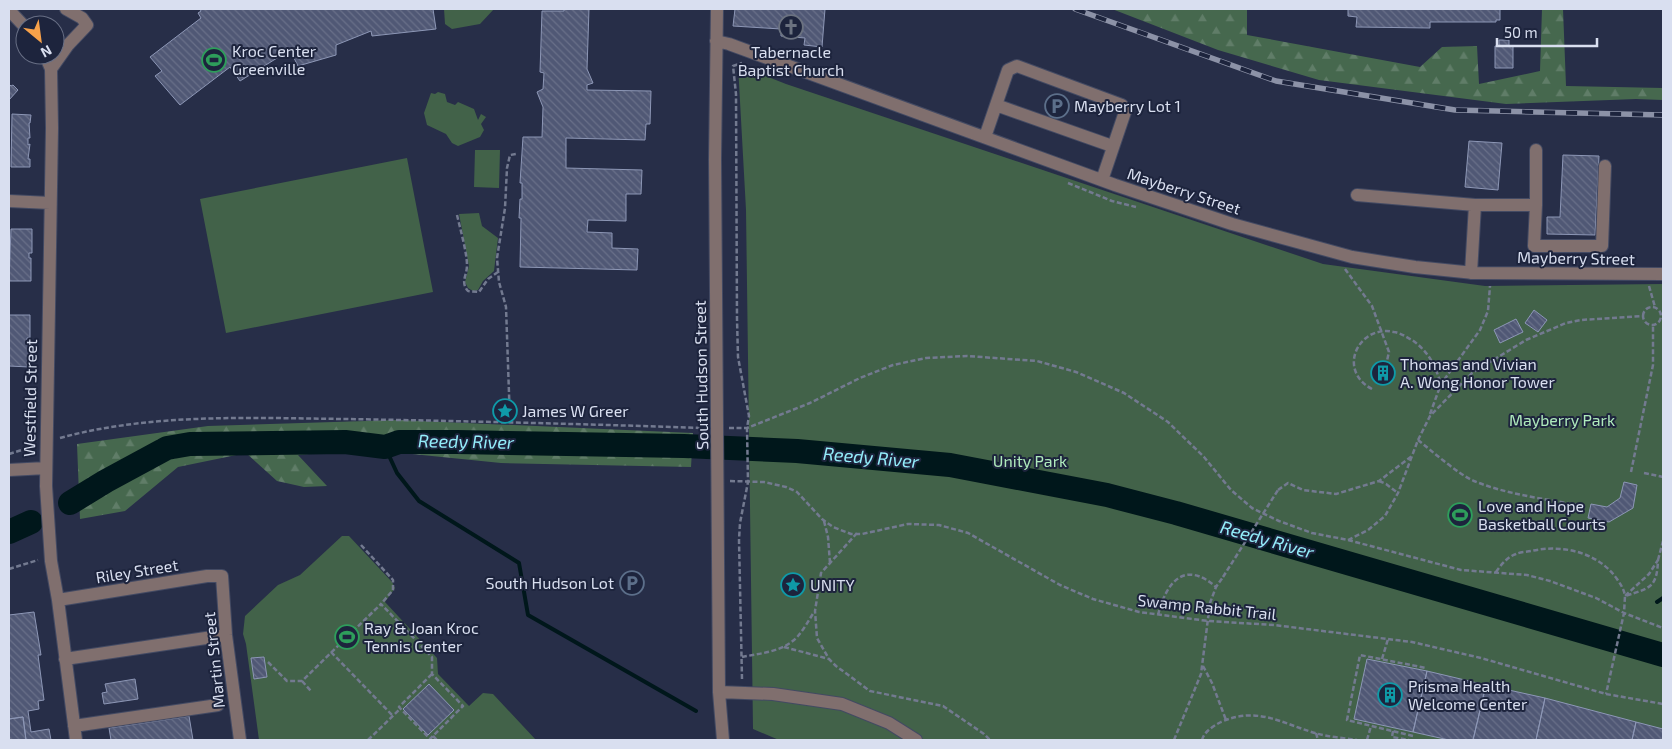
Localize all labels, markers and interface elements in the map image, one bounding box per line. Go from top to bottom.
church icon: Tabernacle Baptist Church [778,14,804,40]
north arrow [15,15,65,65]
scale bar [1497,15,1597,47]
text: 50 m [1504,23,1538,41]
place label: Kroc Center Greenville [232,41,317,78]
text: N [38,42,55,62]
place label: Tabernacle Baptist Church [738,42,844,79]
sports icon: Kroc Center Greenville [201,47,227,73]
parking icon: Mayberry Lot 1 [1044,93,1070,119]
place label: Mayberry Lot 1 [1074,96,1181,115]
street label: Mayberry Street [1125,163,1243,218]
street label: Mayberry Street [1517,247,1635,268]
street label: South Hudson Street [690,300,711,450]
street label: Westfield Street [19,339,40,457]
place label: Thomas and Vivian A. Wong Honor Tower [1400,354,1555,391]
building icon: Thomas and Vivian A. Wong Honor Tower [1370,360,1396,386]
place icon: James W Greer [492,398,518,424]
place label: James W Greer [522,401,629,420]
park label: Mayberry Park [1509,410,1615,429]
water label: Reedy River [418,429,515,453]
water label: Reedy River [822,442,921,472]
park label: Unity Park [993,451,1067,470]
place label: Love and Hope Basketball Courts [1478,496,1606,533]
sports icon: Love and Hope Basketball Courts [1447,502,1473,528]
water label: Reedy River [1218,515,1317,563]
street label: Riley Street [94,555,180,586]
parking icon: South Hudson Lot [619,570,645,596]
place icon: UNITY [780,572,806,598]
place label: South Hudson Lot [485,573,614,592]
place label: UNITY [810,575,855,594]
street label: Swamp Rabbit Trail [1137,590,1278,623]
street label: Martin Street [199,611,228,709]
place label: Ray & Joan Kroc Tennis Center [364,618,479,655]
sports icon: Ray & Joan Kroc Tennis Center [334,624,360,650]
place label: Prisma Health Welcome Center [1408,676,1528,713]
building icon: Prisma Health Welcome Center [1377,682,1403,708]

